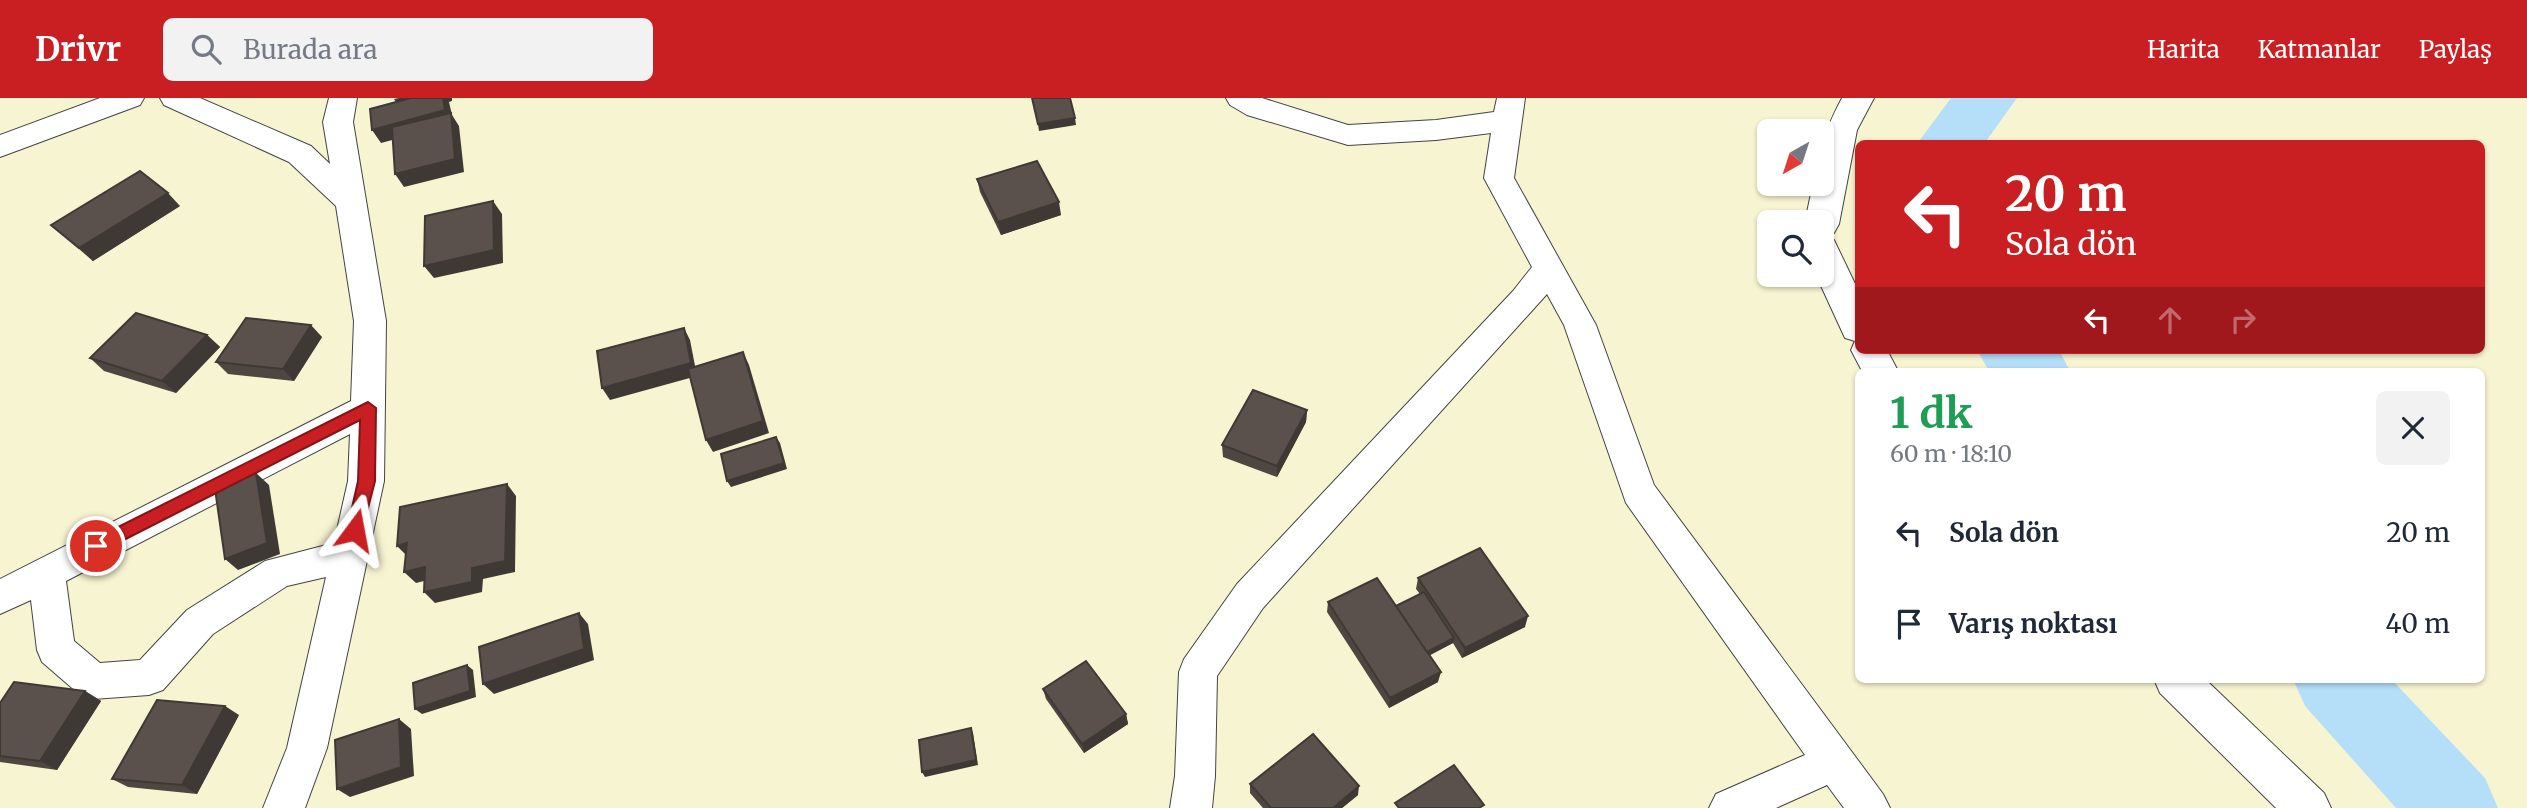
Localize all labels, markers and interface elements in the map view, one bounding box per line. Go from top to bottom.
search box [163,18,653,81]
text: Drivr [35,29,121,70]
icon: search [187,30,225,68]
text: Burada ara [243,33,377,66]
text: Harita [2147,34,2220,65]
text: Katmanlar [2258,34,2381,65]
text: Paylaş [2419,34,2492,65]
north arrow [1757,119,1834,196]
map controls [1757,119,1834,287]
text: 20 m [2005,163,2126,224]
icon: left [1890,168,1981,259]
button: search [1757,210,1834,287]
text: Sola dön [2005,224,2137,264]
icon: left [2078,301,2116,339]
icon: ahead [2151,301,2189,339]
icon: right [2224,301,2262,339]
text: 1 dk [1890,387,1972,439]
button: close [2376,391,2450,465]
text: 60 m · 18:10 [1890,439,2012,468]
position arrow [318,493,392,567]
icon: left [1890,514,1928,552]
pin [66,516,126,576]
text: Sola dön [1949,516,2059,549]
text: 20 m [2386,516,2450,549]
icon: arrive [77,527,115,565]
icon: arrive [1890,605,1928,643]
text: Varış noktası [1949,607,2117,640]
text: 40 m [2386,607,2450,640]

